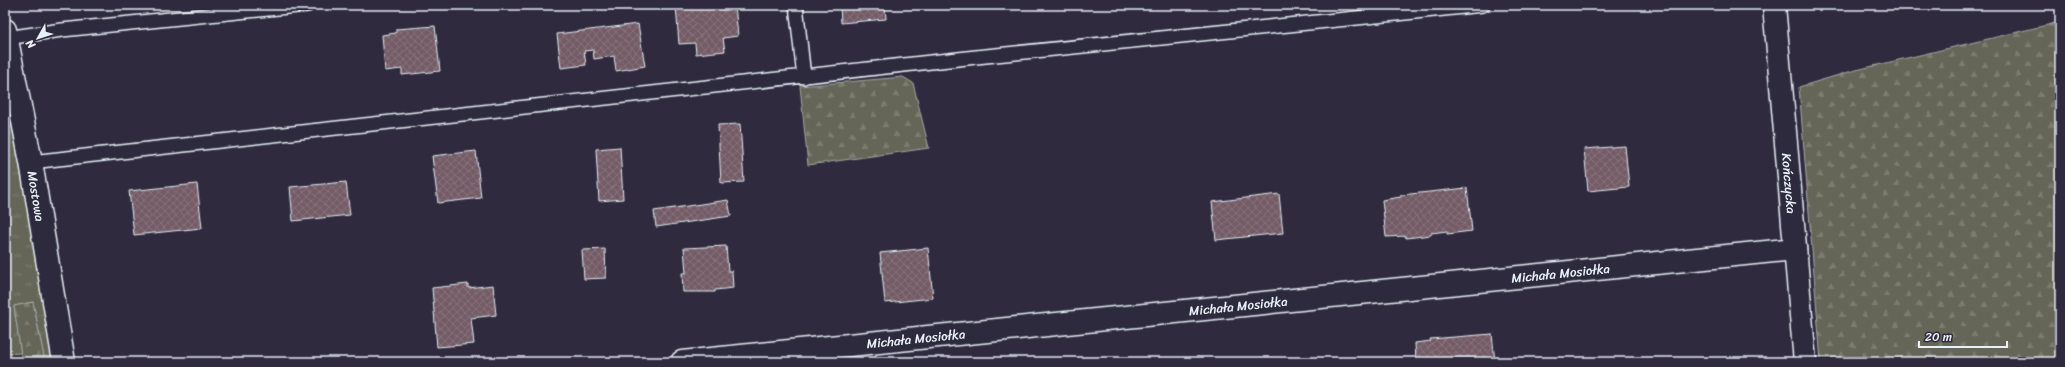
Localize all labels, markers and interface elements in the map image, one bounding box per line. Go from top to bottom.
north arrow [18,18,58,58]
text: N [21,35,41,54]
street label: Kończycka [1775,152,1804,215]
street label: Mostowa [21,169,52,224]
street label: Michała Mosiołka [1510,256,1611,289]
street label: Michała Mosiołka [1188,289,1289,322]
street label: Michała Mosiołka [865,322,967,355]
scale bar [1919,323,2007,349]
text: 20 m [1925,326,1952,348]

